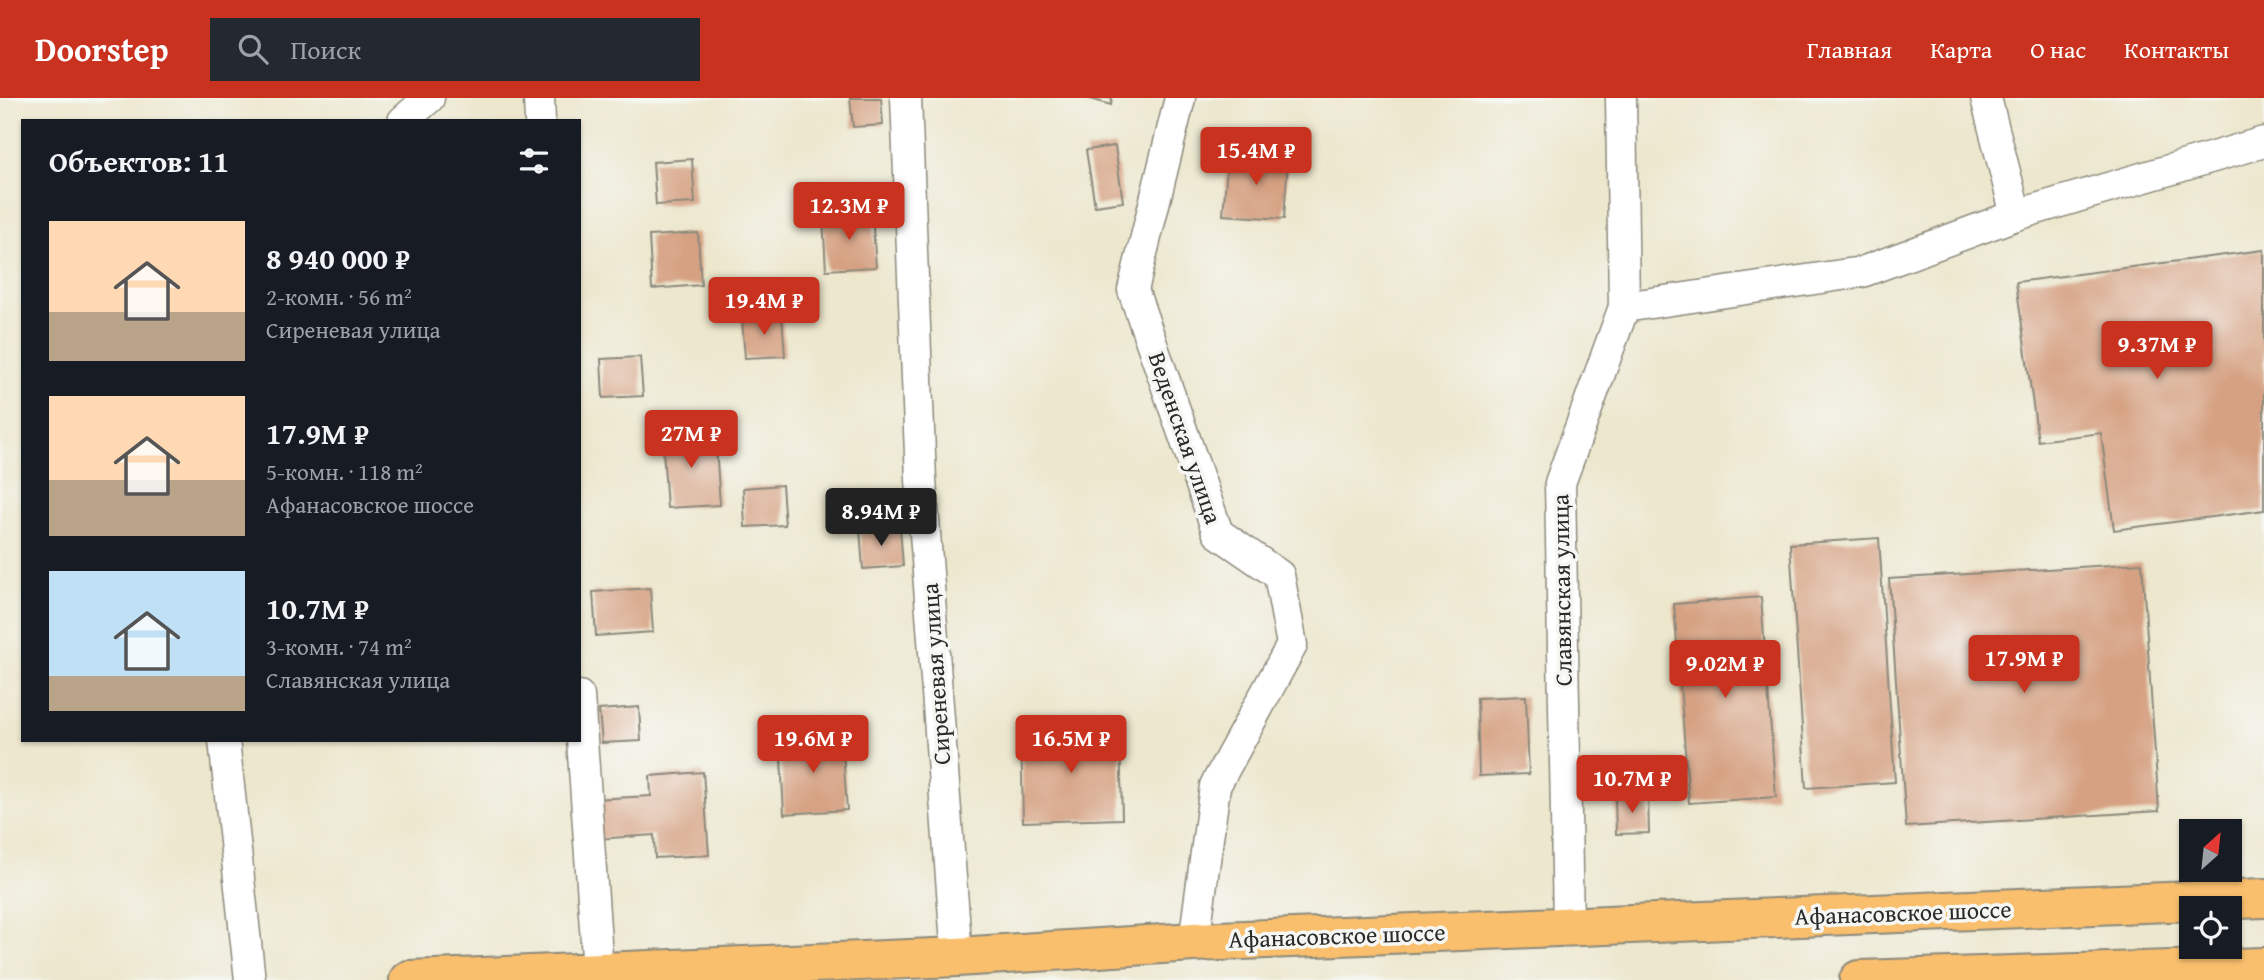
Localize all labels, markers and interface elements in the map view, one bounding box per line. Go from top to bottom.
search box [210,18,700,81]
text: Doorstep [35,25,168,73]
icon: search [234,30,272,68]
text: Поиск [290,30,361,69]
text: Главная [1807,32,1892,67]
text: Карта [1930,32,1992,67]
text: О нас [2030,32,2086,67]
text: Контакты [2124,32,2229,67]
pin: 15.4M ₽ [1191,127,1321,187]
text: 15.4M ₽ [1216,133,1296,166]
text: Объектов: 11 [49,139,229,183]
icon: filters [515,142,553,180]
pin: 12.3M ₽ [784,183,914,242]
text: 12.3M ₽ [809,188,889,221]
text: 8 940 000 ₽ [266,236,410,280]
icon: home [105,249,189,333]
pin: 19.4M ₽ [699,278,829,337]
text: 2-комн. · 56 m² [266,280,412,313]
text: 19.4M ₽ [724,283,804,316]
text: Сиреневая улица [266,313,440,346]
pin: 9.37M ₽ [2092,322,2222,381]
text: 9.37M ₽ [2117,327,2197,360]
street label: Веденская улица [1140,347,1231,529]
pin: 27M ₽ [642,410,740,470]
text: 17.9M ₽ [266,411,369,455]
text: 27M ₽ [661,416,721,449]
icon: home [105,424,189,508]
text: 5-комн. · 118 m² [266,455,423,488]
text: Афанасовское шоссе [266,488,474,521]
pin: 8.94M ₽ [816,489,946,548]
street label: Славянская улица [1542,493,1581,686]
text: 8.94M ₽ [841,494,921,527]
street label: Сиреневая улица [912,581,959,766]
text: 10.7M ₽ [266,586,369,630]
icon: home [105,599,189,683]
text: 3-комн. · 74 m² [266,630,412,663]
pin: 17.9M ₽ [1959,636,2089,695]
pin: 9.02M ₽ [1660,640,1790,700]
text: 17.9M ₽ [1984,641,2064,674]
text: 9.02M ₽ [1685,646,1765,679]
text: Славянская улица [266,663,450,696]
pin: 19.6M ₽ [748,716,878,775]
pin: 16.5M ₽ [1006,716,1136,775]
text: 19.6M ₽ [773,721,853,754]
text: 16.5M ₽ [1031,721,1111,754]
pin: 10.7M ₽ [1567,756,1697,815]
text: 10.7M ₽ [1592,761,1672,794]
north arrow [2179,819,2242,882]
map controls [2179,819,2242,959]
street label: Афанасовское шоссе [1794,891,2012,934]
button: locate [2179,896,2242,959]
street label: Афанасовское шоссе [1228,914,1446,957]

